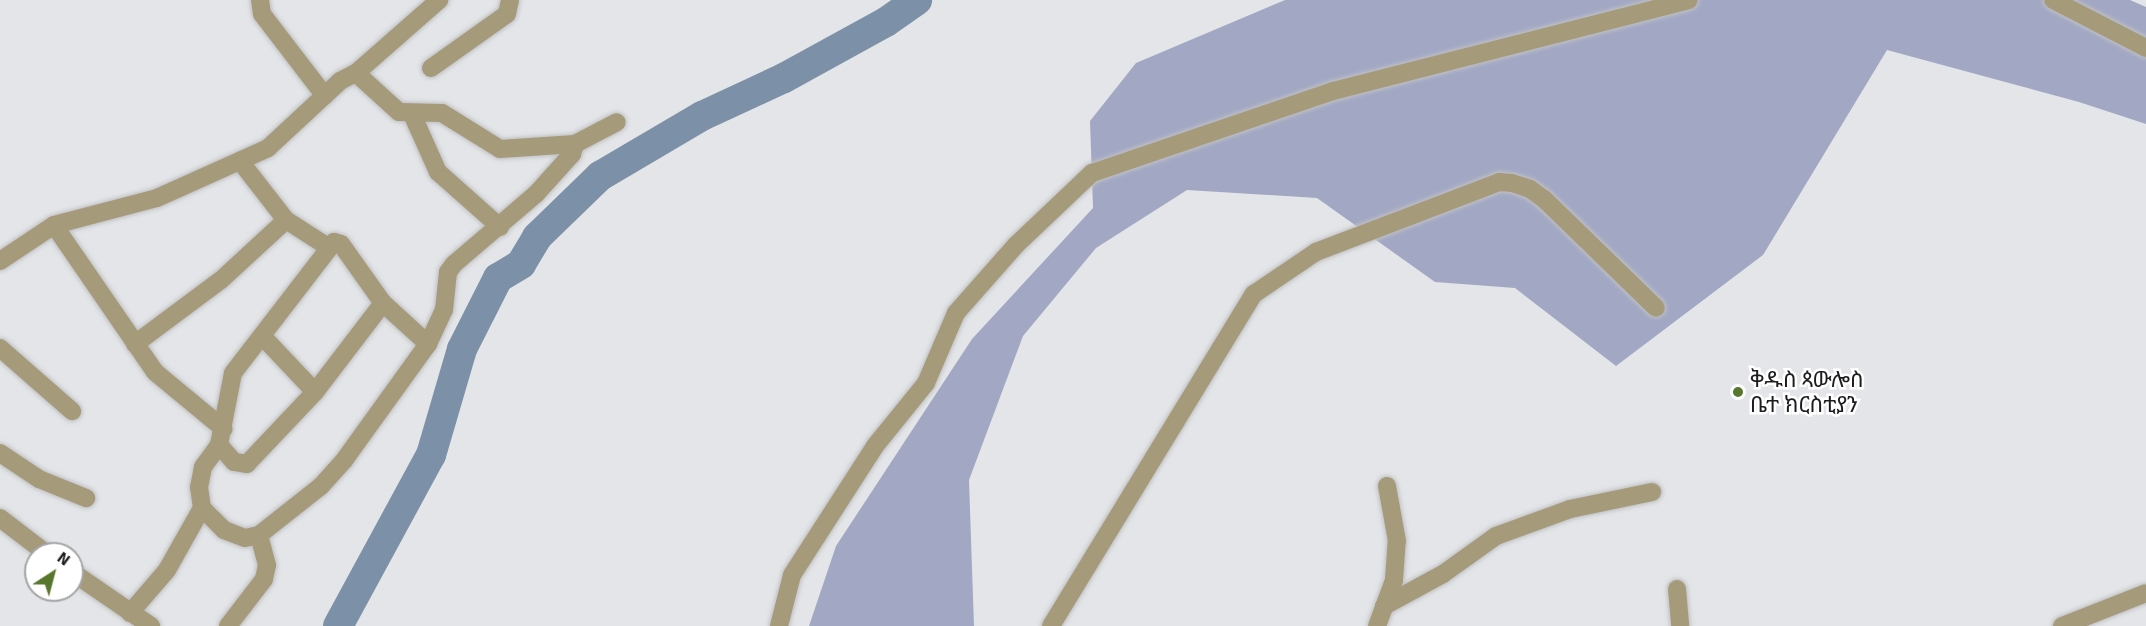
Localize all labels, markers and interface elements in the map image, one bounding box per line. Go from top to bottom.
place label: ቅዱስ ጳውሎስ ቤተ ክርስቲያን [1750,366,1864,418]
marker: ቅዱስ ጳውሎስ ቤተ ክርስቲያን [1731,385,1745,399]
north arrow [24,542,84,602]
text: N [53,548,74,570]

